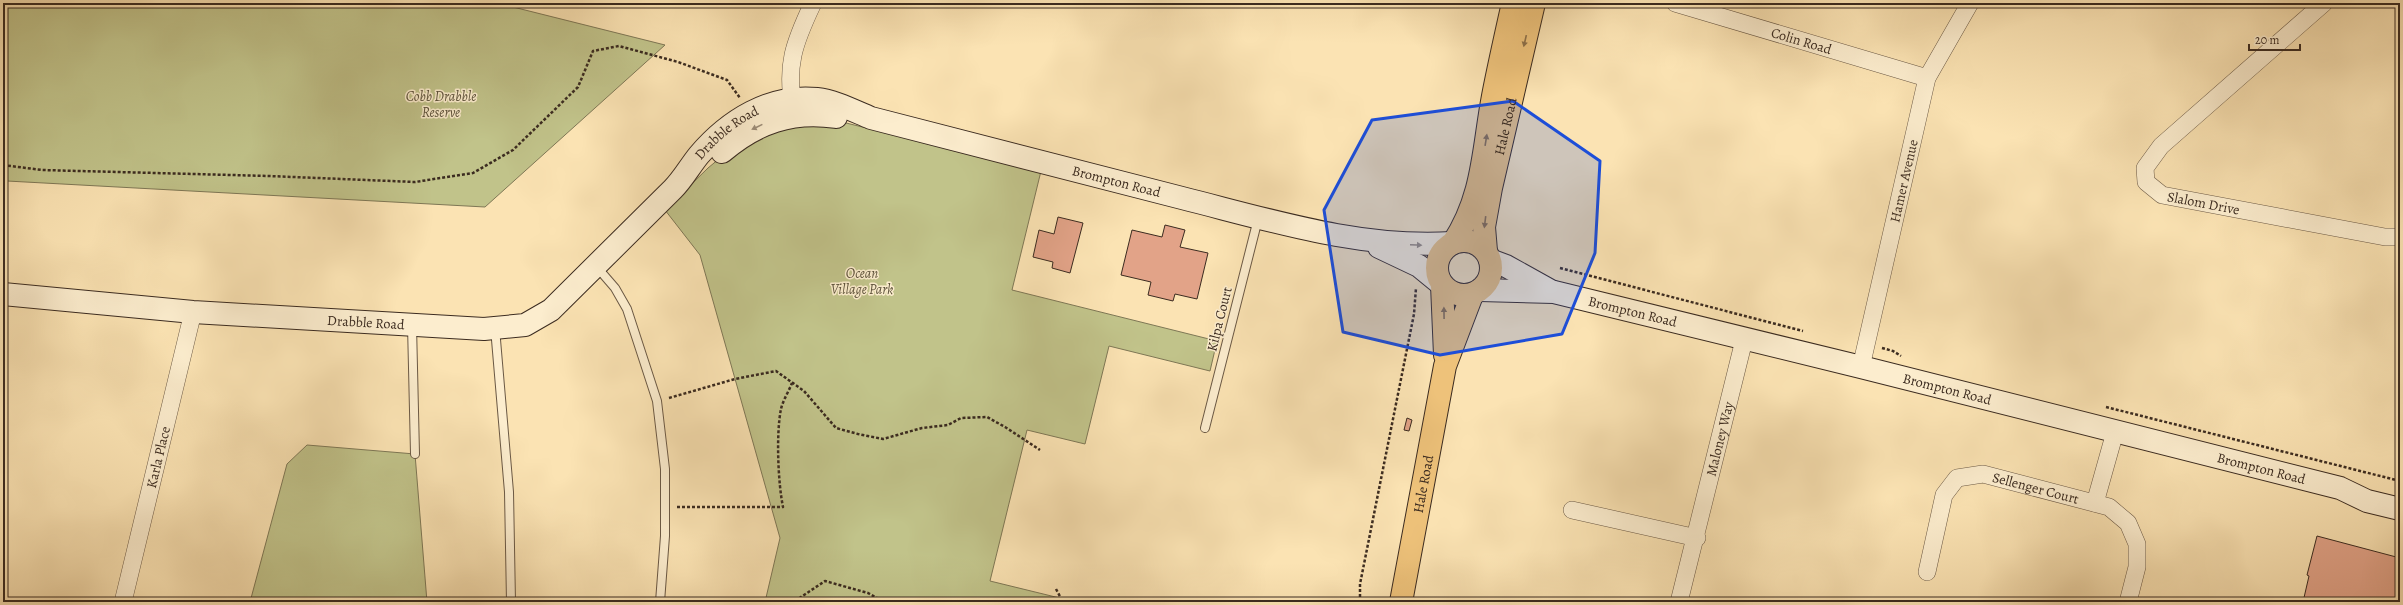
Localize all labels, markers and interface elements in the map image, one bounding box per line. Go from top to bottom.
street label: Colin Road [1769,23,1834,59]
scale bar [2249,26,2300,52]
text: 20 m [2255,32,2279,48]
one-way arrow [1522,35,1528,47]
park label: Cobb Drabble Reserve [406,87,476,122]
street label: Hale Road [1490,95,1522,157]
street label: Drabble Road [690,101,762,164]
one-way arrow [752,124,763,131]
one-way arrow [1483,134,1489,146]
street label: Hamer Avenue [1885,138,1923,224]
street label: Brompton Road [1070,161,1163,202]
street label: Slalom Drive [2166,187,2241,219]
one-way arrow [1482,216,1489,229]
one-way arrow [1410,241,1422,248]
park label: Ocean Village Park [831,264,893,299]
street label: Kilpa Court [1202,285,1237,353]
street label: Brompton Road [1586,292,1679,332]
one-way arrow [1441,306,1447,319]
street label: Drabble Road [327,311,406,334]
street label: Brompton Road [1901,369,1994,410]
street label: Maloney Way [1702,399,1739,478]
street label: Karla Place [142,424,175,490]
street label: Brompton Road [2215,448,2308,489]
street label: Hale Road [1409,453,1438,515]
street label: Sellenger Court [1990,468,2081,509]

